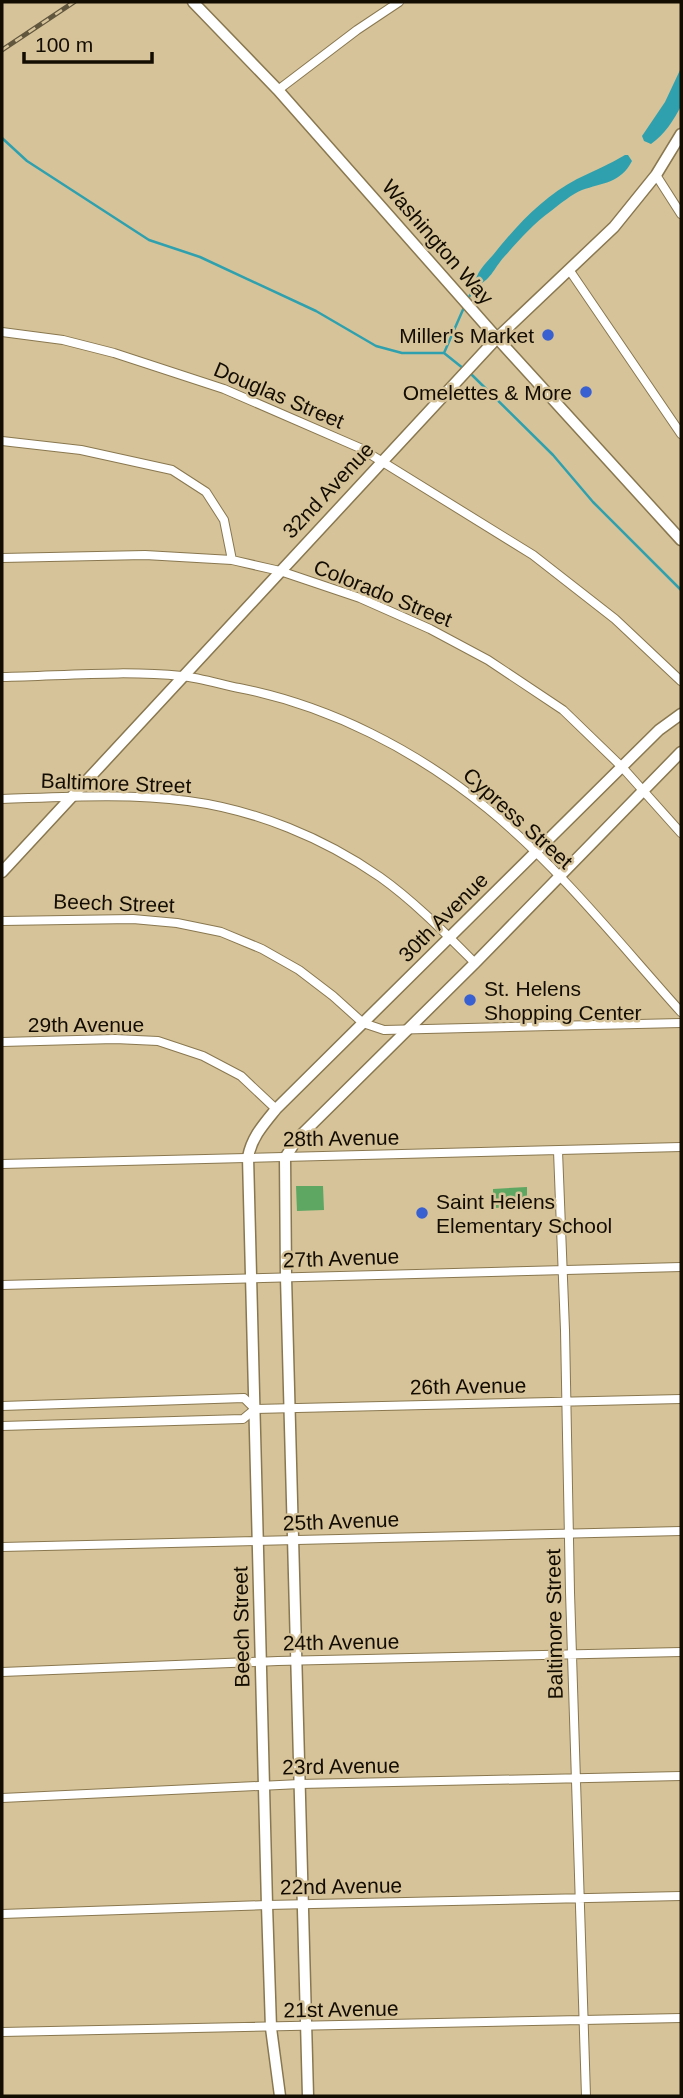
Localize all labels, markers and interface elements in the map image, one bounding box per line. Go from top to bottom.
scale bar [24,21,152,65]
text: 100 m [35,33,93,56]
street label: Washington Way [378,175,499,309]
place label: Miller's Market [399,324,534,347]
marker: Miller's Market [540,327,556,343]
street label: Douglas Street [211,357,348,433]
place label: Omelettes & More [403,381,572,404]
marker: Omelettes & More [578,384,594,400]
street label: 32nd Avenue [278,437,378,543]
street label: Colorado Street [311,555,456,631]
street label: Cypress Street [459,763,577,873]
street label: Baltimore Street [40,769,192,797]
street label: 30th Avenue [394,868,492,966]
street label: Beech Street [53,889,175,917]
place label: St. Helens Shopping Center [484,977,642,1024]
marker: St. Helens Shopping Center [462,992,478,1008]
street label: 29th Avenue [28,1013,144,1036]
street label: 28th Avenue [283,1125,399,1151]
place label: Saint Helens Elementary School [436,1190,612,1237]
marker: Saint Helens Elementary School [414,1205,430,1221]
street label: 27th Avenue [282,1244,400,1272]
street label: 26th Avenue [410,1373,526,1399]
street label: 25th Avenue [282,1507,400,1535]
street label: Baltimore Street [541,1548,567,1699]
street label: Beech Street [228,1566,254,1688]
street label: 24th Avenue [283,1629,399,1655]
street label: 23rd Avenue [282,1753,400,1779]
street label: 22nd Avenue [280,1873,402,1899]
street label: 21st Avenue [283,1996,399,2022]

